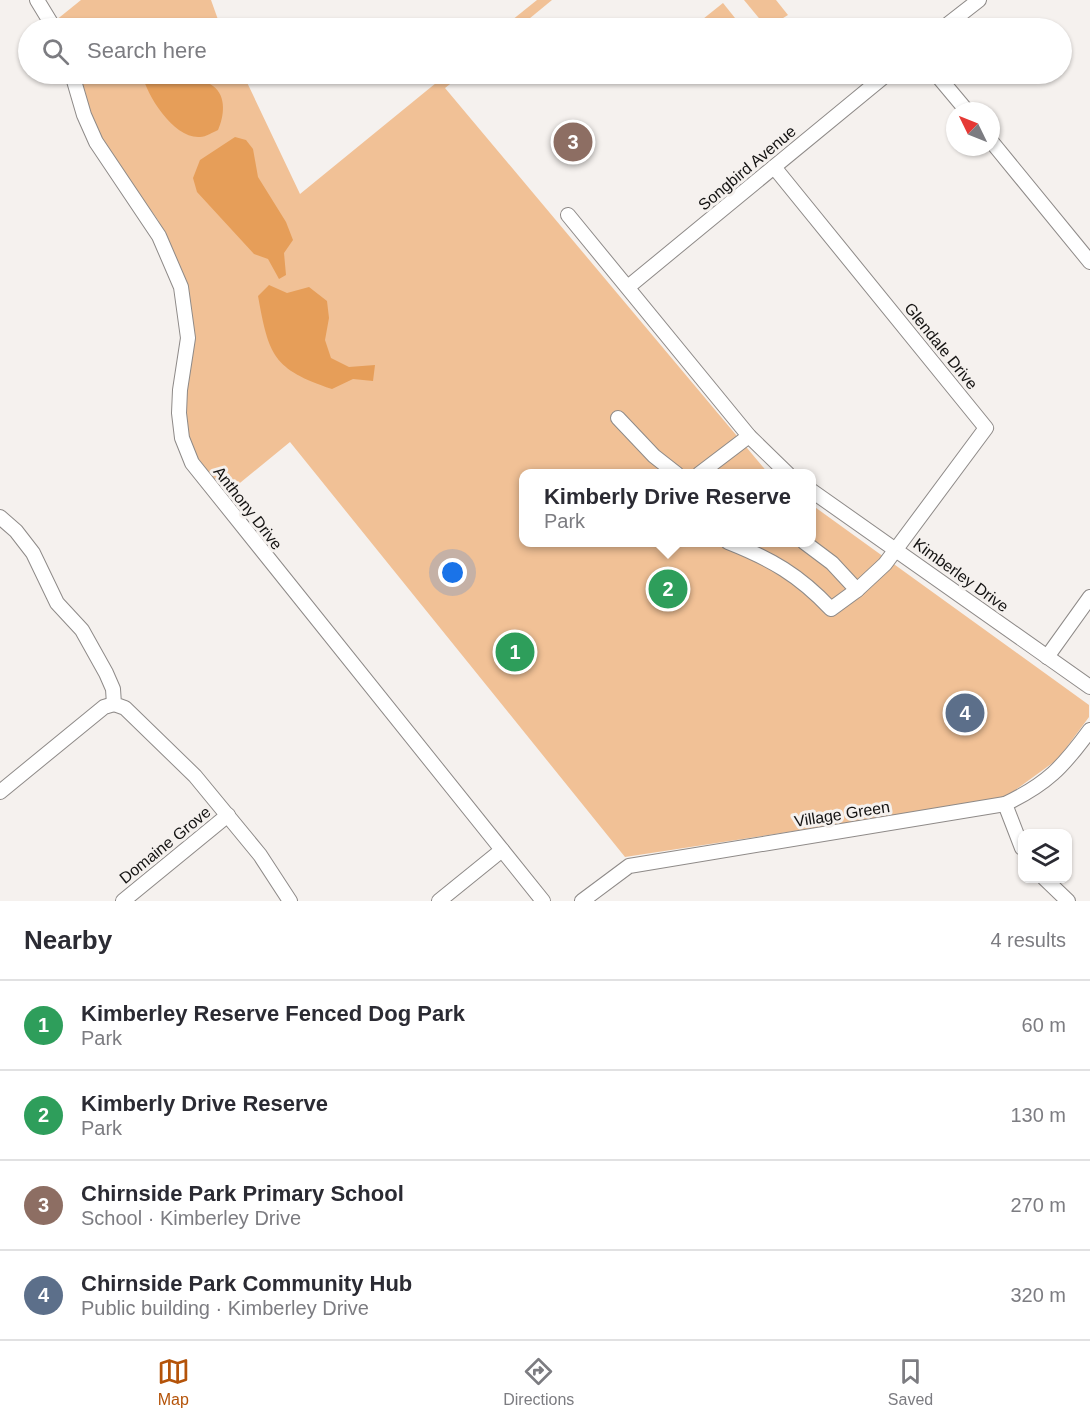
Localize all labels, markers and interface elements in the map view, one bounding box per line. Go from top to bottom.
search box [18,18,1072,84]
icon: search [39,35,72,68]
text: Search here [87,38,207,63]
north arrow [946,102,1000,156]
pin: 3 [554,120,592,164]
street label: Songbird Avenue [695,122,799,214]
street label: Glendale Drive [901,300,981,393]
street label: Anthony Drive [210,463,286,553]
popup [519,469,816,547]
text: Kimberly Drive Reserve [544,484,791,509]
text: Park [544,510,585,532]
street label: Kimberley Drive [910,535,1012,615]
your location [438,558,467,587]
pin: 2 [648,566,688,612]
pin: 1 [496,630,534,674]
pin: 4 [946,690,984,736]
street label: Village Green [793,798,891,830]
street label: Domaine Grove [116,803,214,887]
map controls [1018,829,1072,883]
button: layers [1018,829,1072,883]
text: Nearby [24,925,112,955]
text: 4 results [990,929,1066,951]
text: Kimberley Reserve Fenced Dog Park [81,1001,465,1026]
text: 1 [38,1014,49,1036]
text: 60 m [1022,1014,1066,1036]
text: Park [81,1027,122,1049]
text: Kimberly Drive Reserve [81,1091,328,1116]
text: 2 [38,1104,49,1126]
text: 130 m [1010,1104,1066,1126]
text: Park [81,1117,122,1139]
text: Chirnside Park Primary School [81,1181,404,1206]
text: 3 [38,1194,49,1216]
text: 270 m [1010,1194,1066,1216]
text: School · Kimberley Drive [81,1207,301,1229]
text: Chirnside Park Community Hub [81,1271,412,1296]
text: 4 [38,1284,49,1306]
text: 320 m [1010,1284,1066,1306]
text: Public building · Kimberley Drive [81,1297,369,1319]
tab: Map [157,1355,190,1409]
tab: Directions [503,1355,574,1409]
tab: Saved [888,1355,933,1409]

